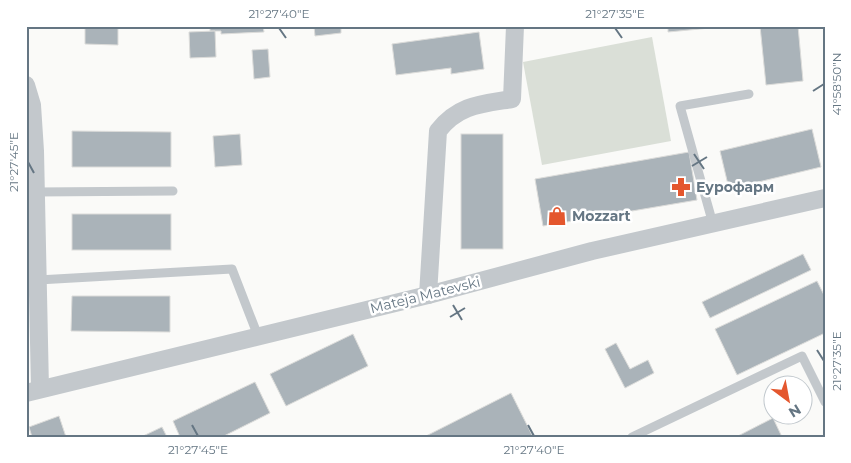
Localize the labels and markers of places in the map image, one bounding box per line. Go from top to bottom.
pharmacy icon: Еурофарм [670,176,692,198]
place label: Еурофарм [696,178,774,196]
shop icon: Mozzart [546,205,568,227]
place label: Mozzart [572,207,631,225]

